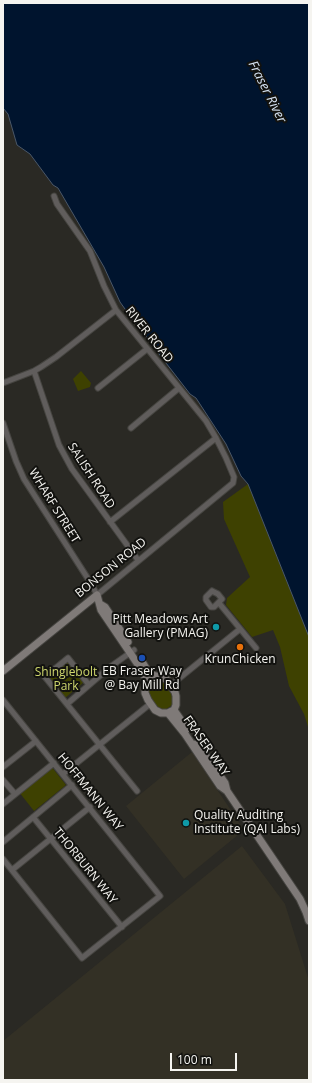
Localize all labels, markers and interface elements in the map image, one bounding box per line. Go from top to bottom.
water label: Fraser River [245,58,289,126]
street label: RIVER ROAD [122,304,176,366]
street label: SALISH ROAD [64,440,118,512]
street label: WHARF STREET [25,466,83,546]
street label: BONSON ROAD [73,535,149,601]
place label: Pitt Meadows Art Gallery (PMAG) [112,613,208,641]
marker: Pitt Meadows Art Gallery (PMAG) [211,622,221,632]
marker: KrunChicken [235,642,245,652]
marker: EB Fraser Way @ Bay Mill Rd [137,653,147,663]
place label: KrunChicken [204,653,276,667]
place label: EB Fraser Way @ Bay Mill Rd [102,665,182,693]
park label: Shinglebolt Park [35,666,97,694]
street label: FRASER WAY [180,713,232,779]
street label: HOFFMANN WAY [54,750,126,834]
place label: Quality Auditing Institute (QAI Labs) [194,809,300,837]
marker: Quality Auditing Institute (QAI Labs) [181,818,191,828]
street label: THORBURN WAY [50,825,120,907]
scale bar [172,1045,239,1071]
text: 100 m [177,1051,212,1068]

